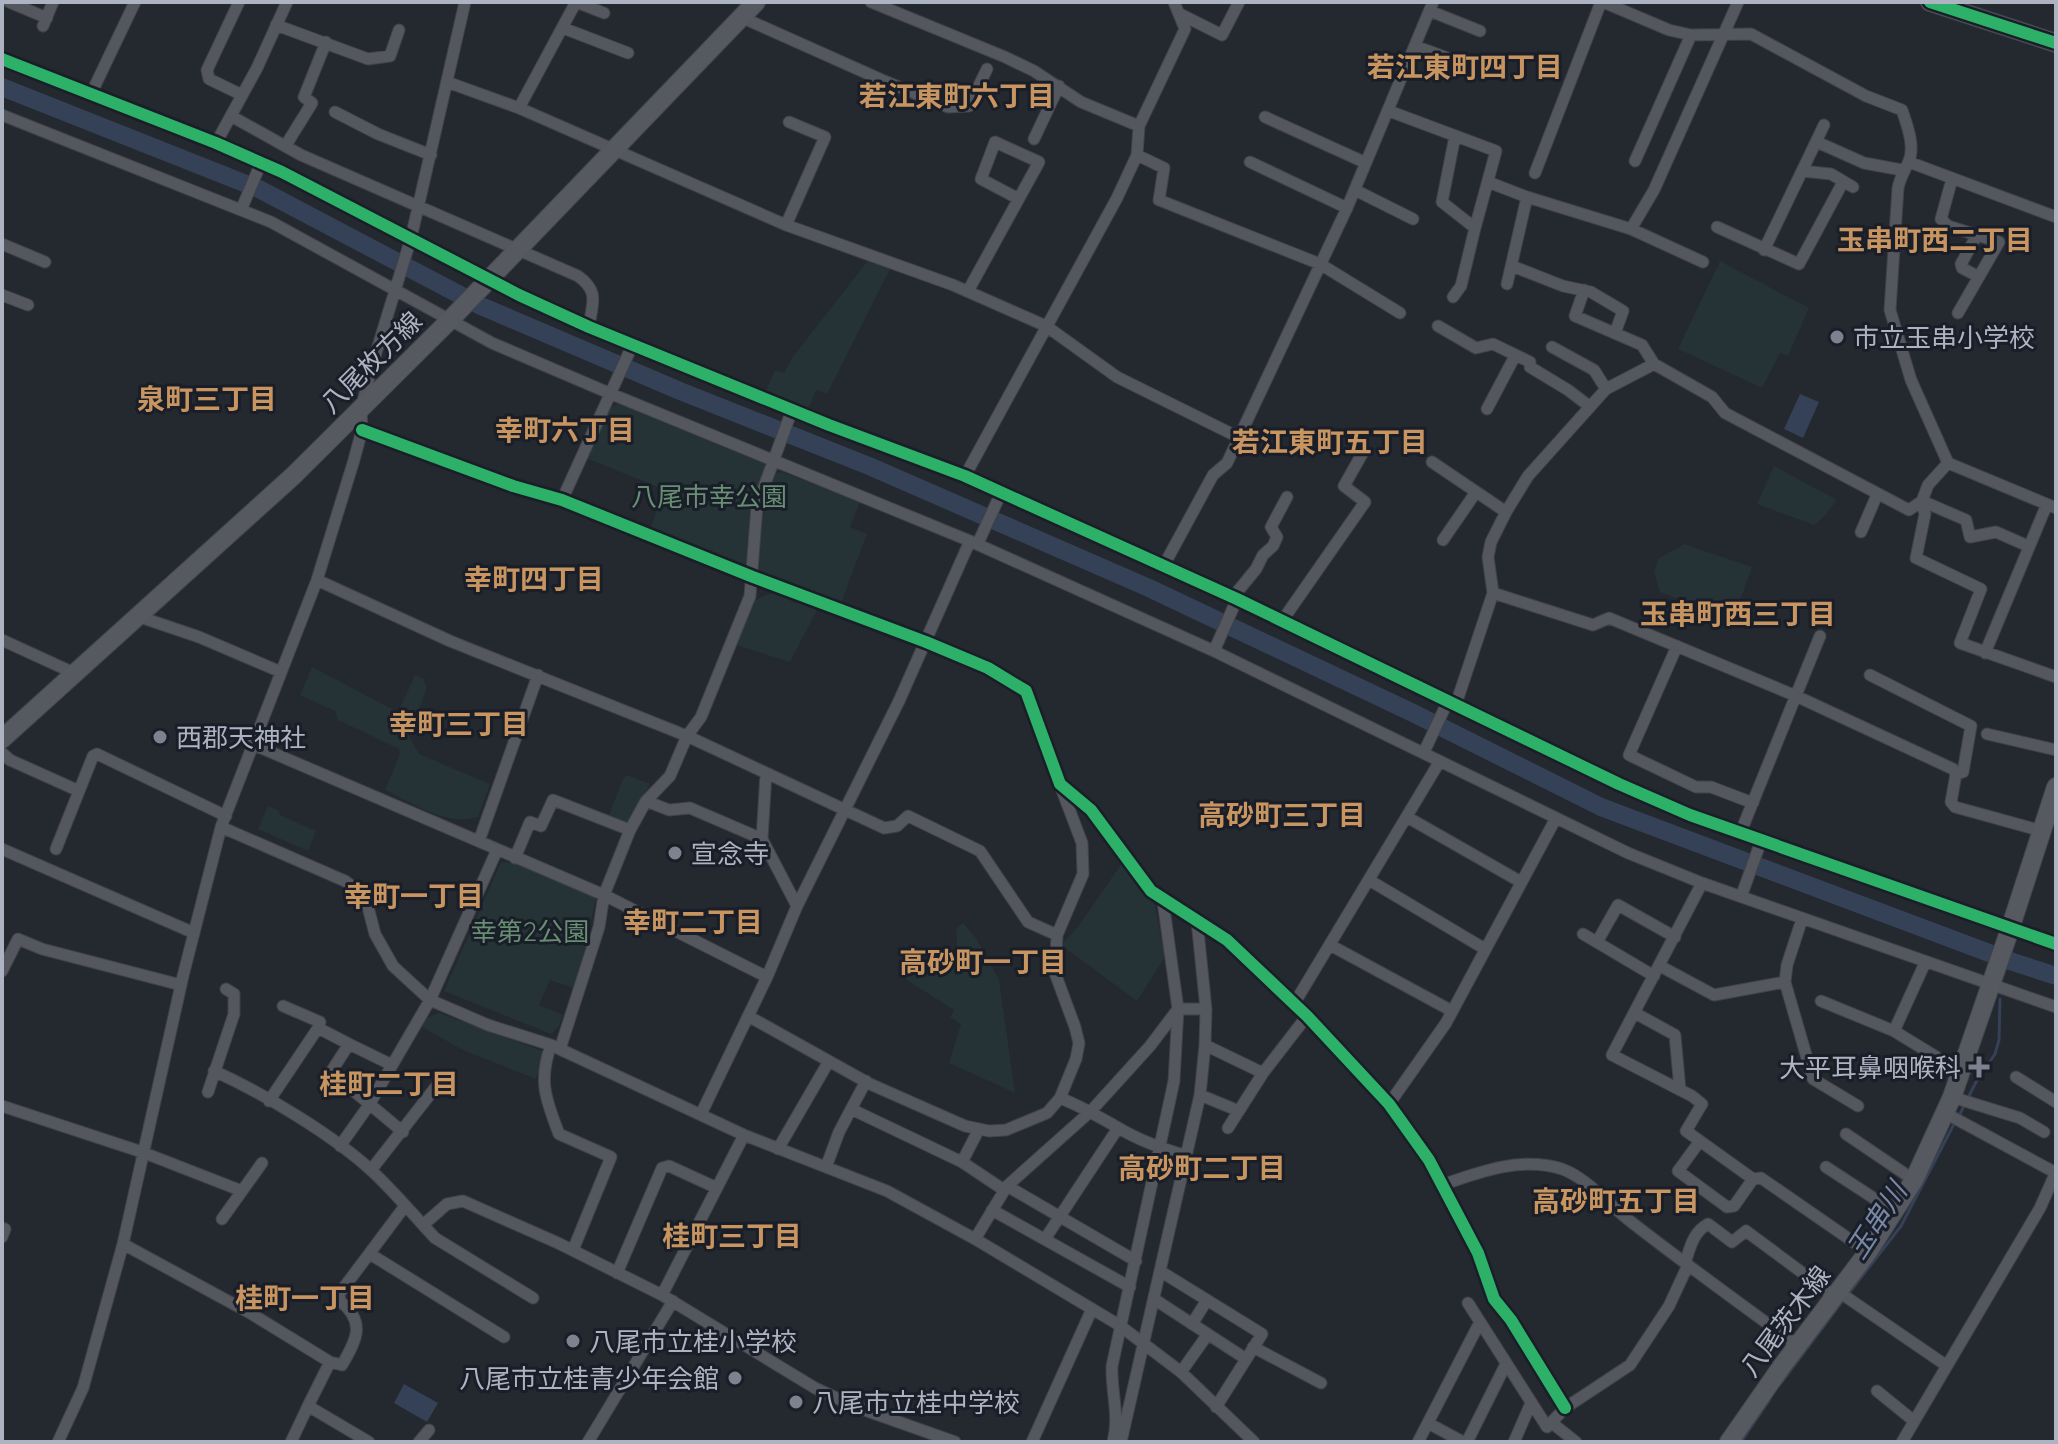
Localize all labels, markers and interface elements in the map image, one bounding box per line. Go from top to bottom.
district label: 若江東町四丁目 [1367,49,1563,84]
district label: 若江東町六丁目 [859,78,1055,113]
district label: 玉串町西二丁目 [1837,222,2033,257]
street label: 八尾枚方線 [313,304,429,420]
place label: 市立玉串小学校 [1853,321,2035,354]
marker: 市立玉串小学校 [1828,328,1846,346]
district label: 泉町三丁目 [137,381,277,416]
district label: 幸町六丁目 [495,412,635,447]
district label: 若江東町五丁目 [1232,424,1428,459]
park label: 八尾市幸公園 [631,480,787,513]
district label: 幸町四丁目 [464,561,604,596]
district label: 玉串町西三丁目 [1640,596,1836,631]
district label: 幸町三丁目 [389,706,529,741]
place label: 西郡天神社 [176,721,306,754]
marker: 西郡天神社 [151,728,169,746]
district label: 高砂町三丁目 [1198,797,1366,832]
place label: 宣念寺 [691,837,769,870]
marker: 宣念寺 [666,844,684,862]
district label: 幸町一丁目 [344,878,484,913]
district label: 幸町二丁目 [623,904,763,939]
park label: 幸第2公園 [471,915,589,948]
district label: 高砂町一丁目 [899,944,1067,979]
place label: 大平耳鼻咽喉科 [1779,1051,1961,1084]
marker: 大平耳鼻咽喉科 [1968,1056,1990,1078]
district label: 桂町二丁目 [319,1066,459,1101]
district label: 高砂町二丁目 [1118,1150,1286,1185]
water label: 玉串川 [1838,1173,1915,1265]
district label: 高砂町五丁目 [1532,1183,1700,1218]
district label: 桂町三丁目 [662,1218,802,1253]
street label: 八尾茨木線 [1733,1259,1837,1383]
district label: 桂町一丁目 [235,1280,375,1315]
place label: 八尾市立桂小学校 [589,1325,797,1358]
marker: 八尾市立桂小学校 [564,1332,582,1350]
place label: 八尾市立桂青少年会館 [459,1362,719,1395]
marker: 八尾市立桂青少年会館 [726,1369,744,1387]
place label: 八尾市立桂中学校 [812,1386,1020,1419]
marker: 八尾市立桂中学校 [787,1393,805,1411]

